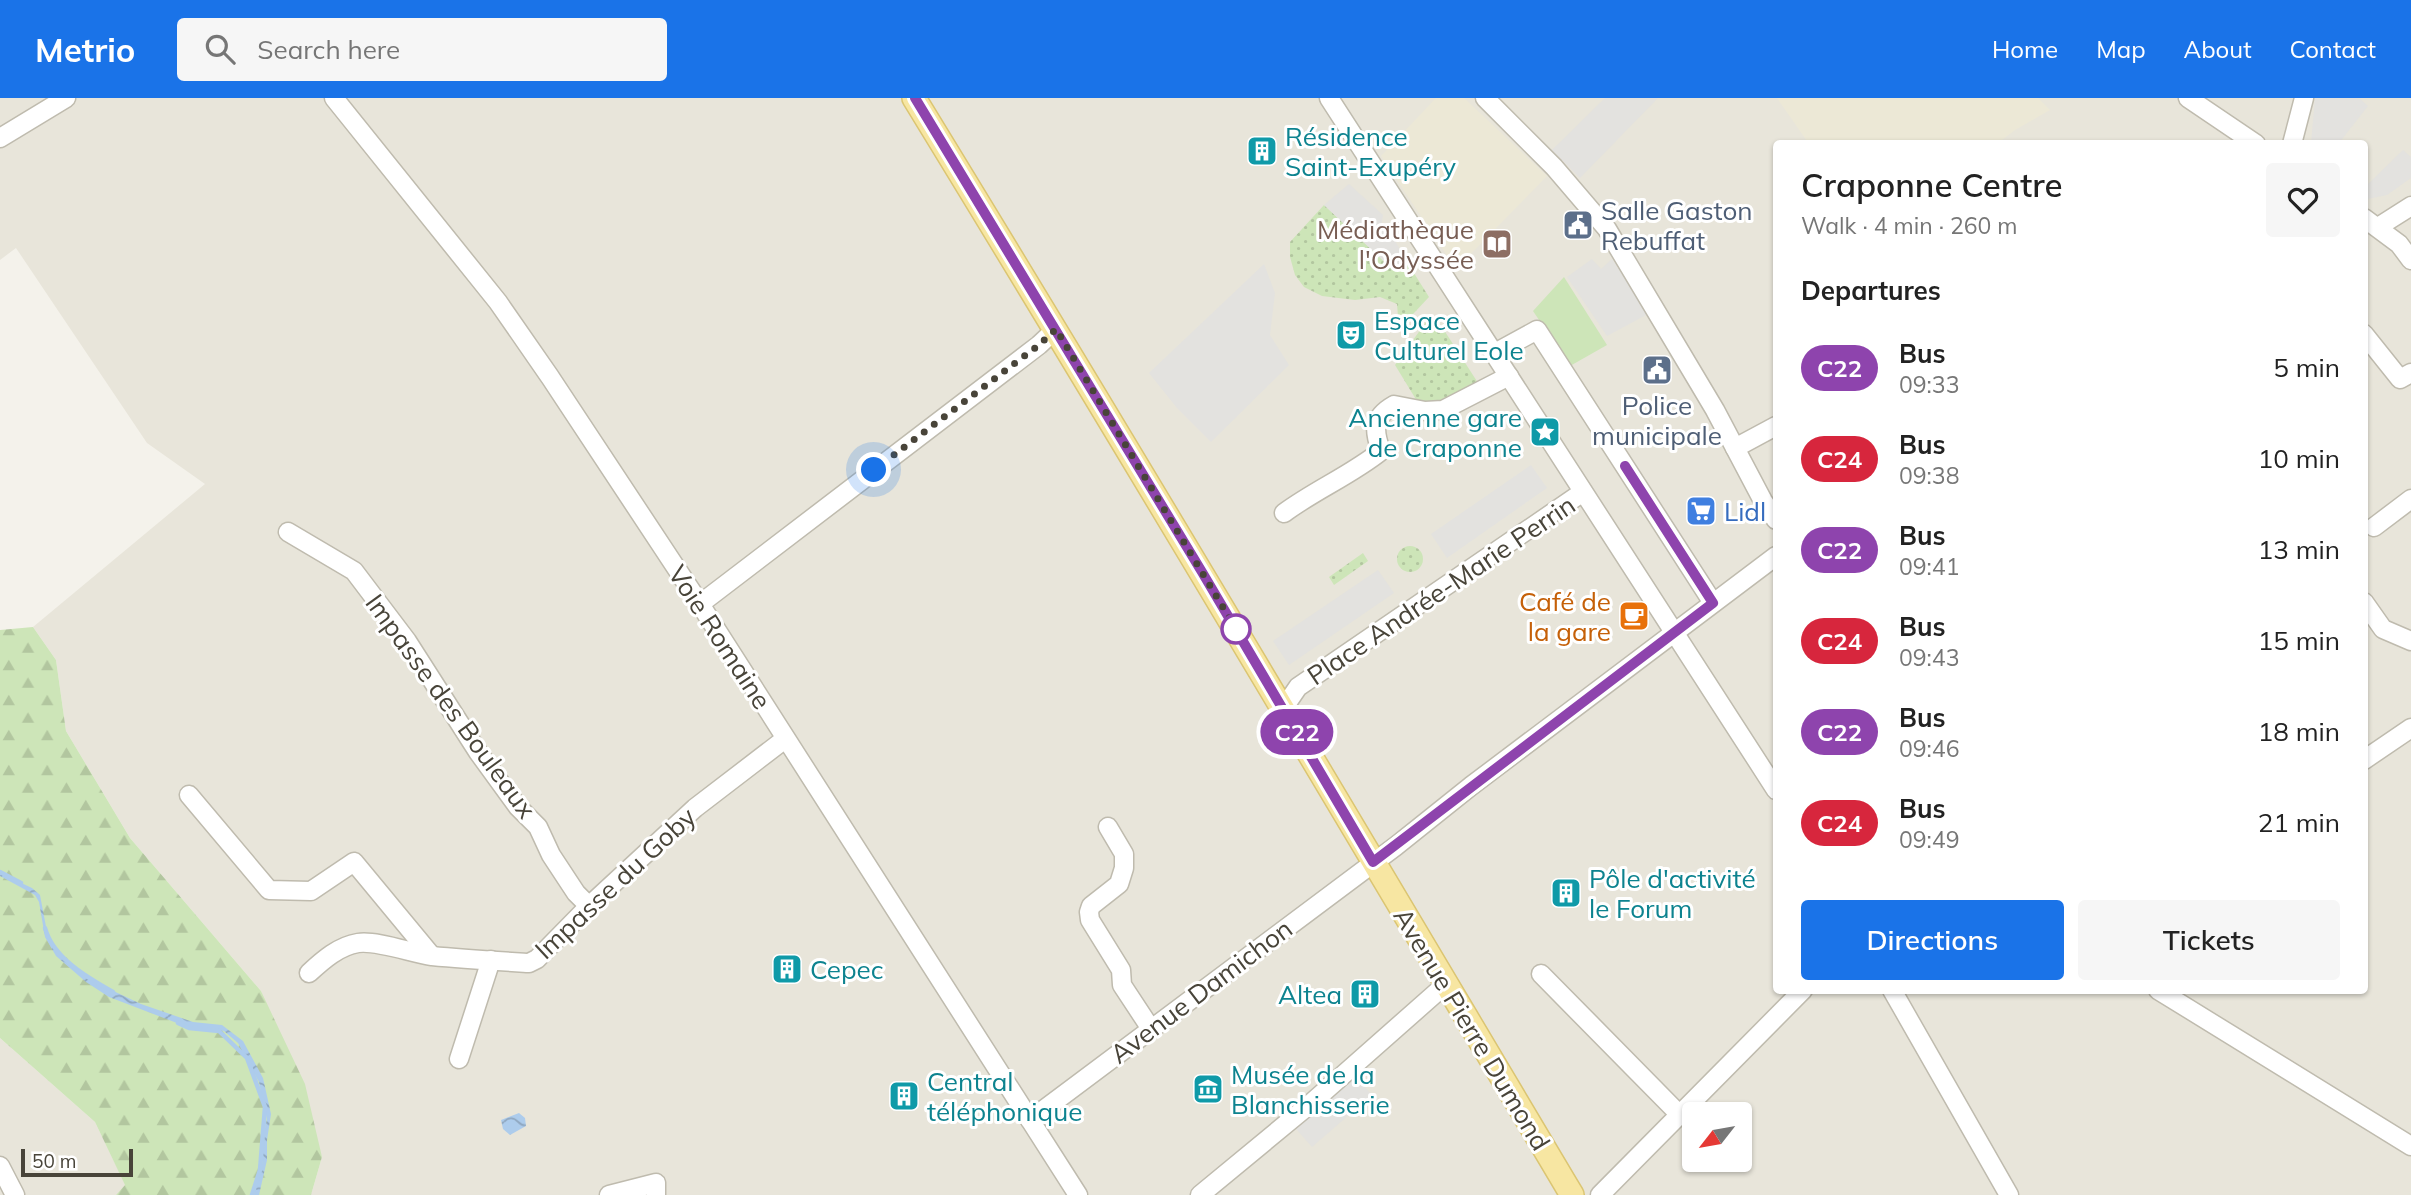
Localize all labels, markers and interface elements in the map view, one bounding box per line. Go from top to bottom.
search box [177,18,667,81]
text: Metrio [35,29,135,70]
icon: search [201,30,239,68]
text: Search here [257,33,400,66]
text: Home [1992,34,2058,64]
text: Map [2096,34,2146,64]
text: About [2184,34,2252,64]
text: Contact [2290,34,2376,64]
place label: Résidence Saint-Exupéry [1285,120,1456,183]
building icon: Résidence Saint-Exupéry [1245,134,1279,168]
button: heart [2266,163,2340,237]
text: Craponne Centre [1801,164,2062,205]
place label: Salle Gaston Rebuffat [1601,194,1753,257]
public building icon: Salle Gaston Rebuffat [1561,208,1595,242]
text: Walk · 4 min · 260 m [1801,211,2018,240]
place label: Médiathèque l'Odyssée [1317,213,1474,276]
library icon: Médiathèque l'Odyssée [1480,227,1514,261]
text: Departures [1801,274,1941,307]
place label: Espace Culturel Eole [1374,304,1524,367]
theatre icon: Espace Culturel Eole [1334,318,1368,352]
text: Bus [1899,337,1945,370]
text: 5 min [2273,351,2340,384]
public building icon: Police municipale [1640,353,1674,387]
text: C22 [1817,353,1862,383]
text: 09:33 [1899,370,1959,399]
place label: Police municipale [1592,389,1722,452]
place label: Ancienne gare de Craponne [1348,401,1522,464]
place icon: Ancienne gare de Craponne [1528,415,1562,449]
text: Bus [1899,428,1945,461]
text: 10 min [2258,442,2340,475]
text: C24 [1817,444,1862,474]
your location [856,452,891,487]
text: 09:38 [1899,461,1959,490]
street label: Place Andrée-Marie Perrin [1301,488,1581,692]
supermarket icon: Lidl [1684,494,1718,528]
place label: Lidl [1724,495,1766,528]
text: Bus [1899,519,1945,552]
text: 13 min [2258,533,2340,566]
text: C22 [1817,535,1862,565]
text: 09:41 [1899,552,1959,581]
street label: Voie Romaine [661,559,779,715]
place label: Café de la gare [1519,585,1611,648]
street label: Impasse des Bouleaux [359,587,544,825]
cafe icon: Café de la gare [1617,599,1651,633]
text: Bus [1899,610,1945,643]
unlabelled marker [1221,614,1251,644]
text: 15 min [2258,624,2340,657]
text: C24 [1817,626,1862,656]
text: 09:43 [1899,643,1959,672]
text: Bus [1899,701,1945,734]
line badge: C22 [1257,709,1337,755]
text: 18 min [2258,715,2340,748]
text: C22 [1274,717,1320,747]
text: C22 [1817,717,1862,747]
text: 09:46 [1899,734,1959,763]
text: Bus [1899,792,1945,825]
street label: Impasse du Goby [528,800,702,966]
text: 21 min [2258,806,2340,839]
text: C24 [1817,808,1862,838]
text: 09:49 [1899,825,1959,854]
place label: Pôle d'activité le Forum [1589,862,1756,925]
building icon: Pôle d'activité le Forum [1549,876,1583,910]
button: Directions [1801,900,2064,980]
button: Tickets [2078,900,2340,980]
street label: Avenue Pierre Dumond [1386,902,1558,1156]
street label: Avenue Damichon [1103,912,1299,1070]
building icon: Cepec [770,952,804,986]
place label: Cepec [810,953,884,986]
building icon: Altea [1348,977,1382,1011]
place label: Altea [1278,978,1342,1011]
place label: Musée de la Blanchisserie [1231,1058,1390,1121]
place label: Central téléphonique [927,1065,1082,1128]
museum icon: Musée de la Blanchisserie [1191,1072,1225,1106]
building icon: Central téléphonique [887,1079,921,1113]
north arrow [1682,1102,1752,1172]
map controls [1682,1102,1752,1172]
scale bar [21,1146,133,1178]
text: 50 m [32,1149,76,1173]

